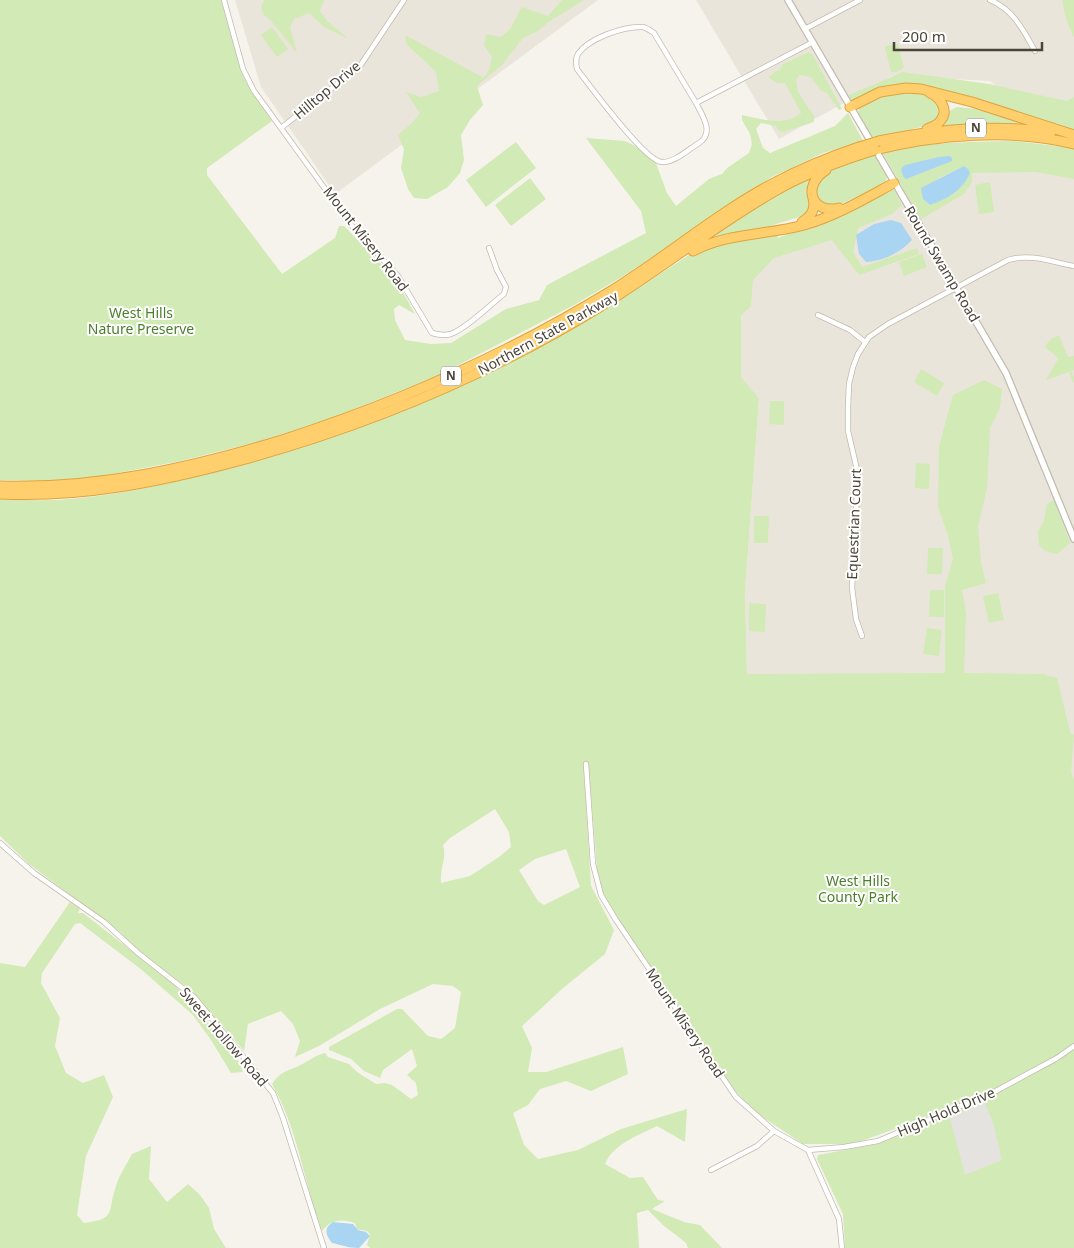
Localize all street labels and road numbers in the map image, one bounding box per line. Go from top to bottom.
street label: Hilltop Drive [289,56,364,123]
road number: N [966,119,986,138]
street label: Mount Misery Road [319,182,413,295]
street label: Round Swamp Road [900,202,985,325]
street label: Northern State Parkway [474,286,622,379]
road number: N [441,366,461,386]
street label: Equestrian Court [842,468,865,580]
street label: Mount Misery Road [642,964,729,1081]
street label: Sweet Hollow Road [176,983,273,1090]
street label: High Hold Drive [894,1082,998,1141]

